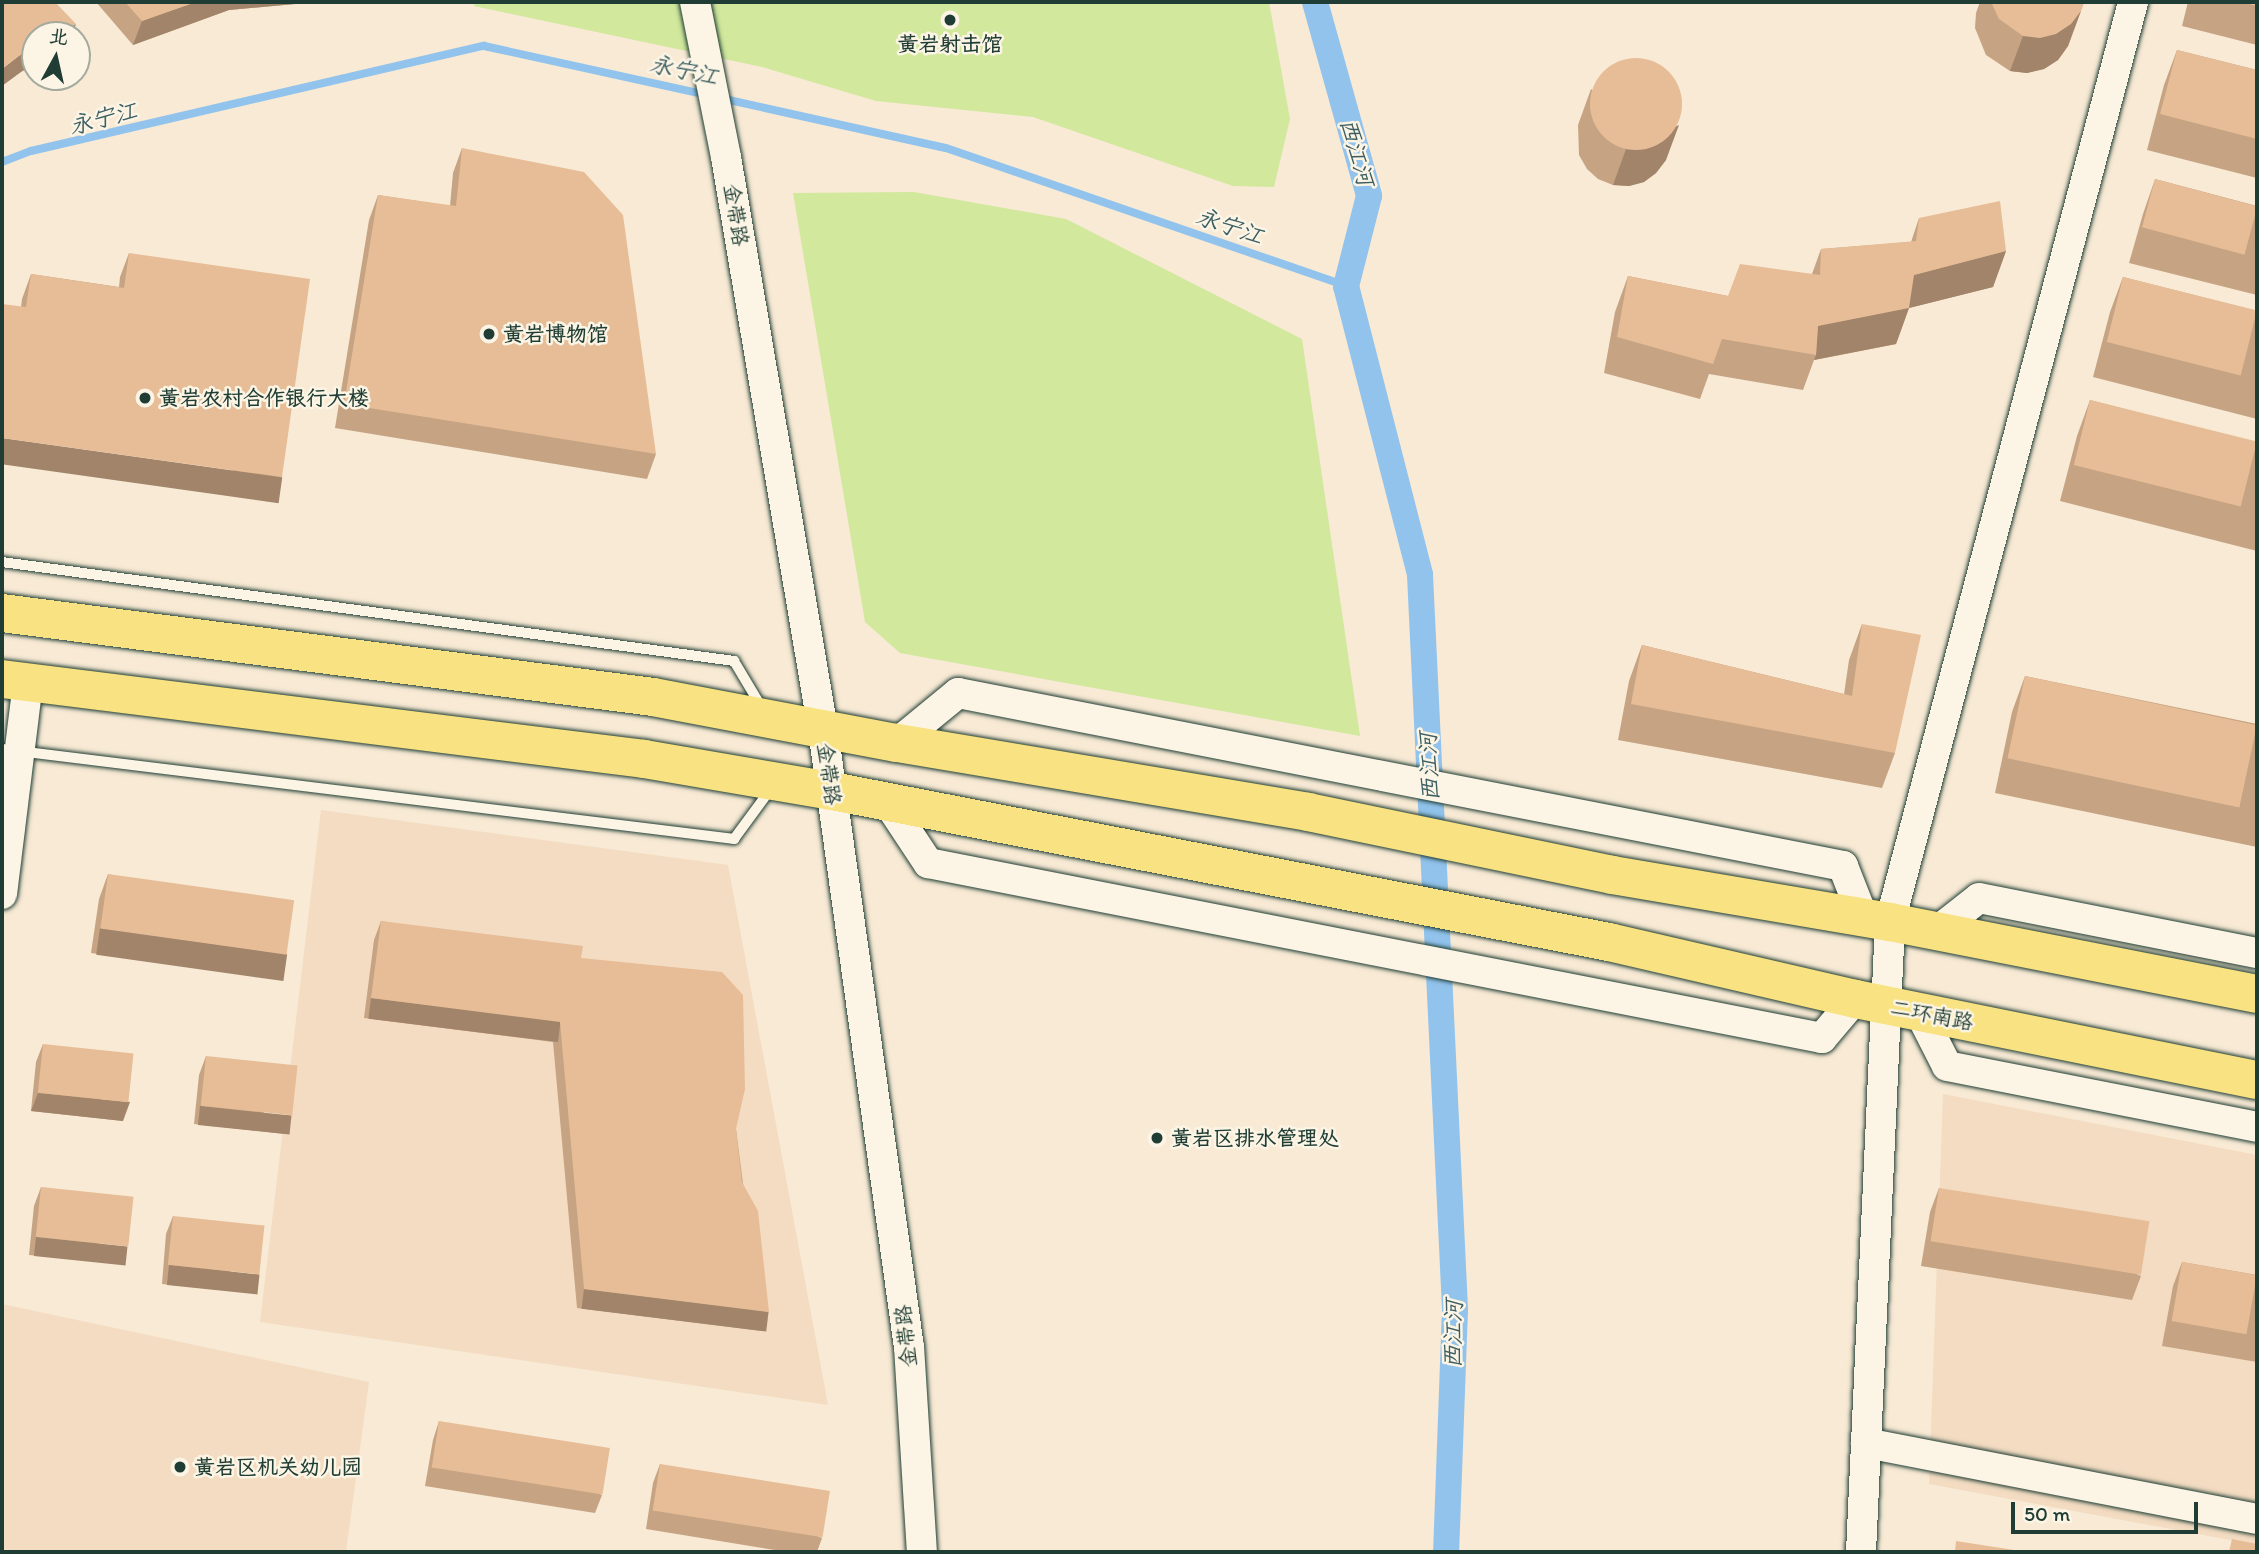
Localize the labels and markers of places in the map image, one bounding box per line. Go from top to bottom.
marker: 黄岩射击馆 [942,12,958,28]
place label: 黄岩射击馆 [898,31,1002,57]
place label: 黄岩博物馆 [503,321,608,347]
marker: 黄岩博物馆 [481,326,497,342]
place label: 黄岩农村合作银行大楼 [159,385,369,411]
marker: 黄岩农村合作银行大楼 [137,390,153,406]
place label: 黄岩区排水管理处 [1171,1125,1339,1151]
marker: 黄岩区排水管理处 [1149,1130,1165,1146]
place label: 黄岩区机关幼儿园 [194,1454,362,1480]
marker: 黄岩区机关幼儿园 [172,1459,188,1475]

